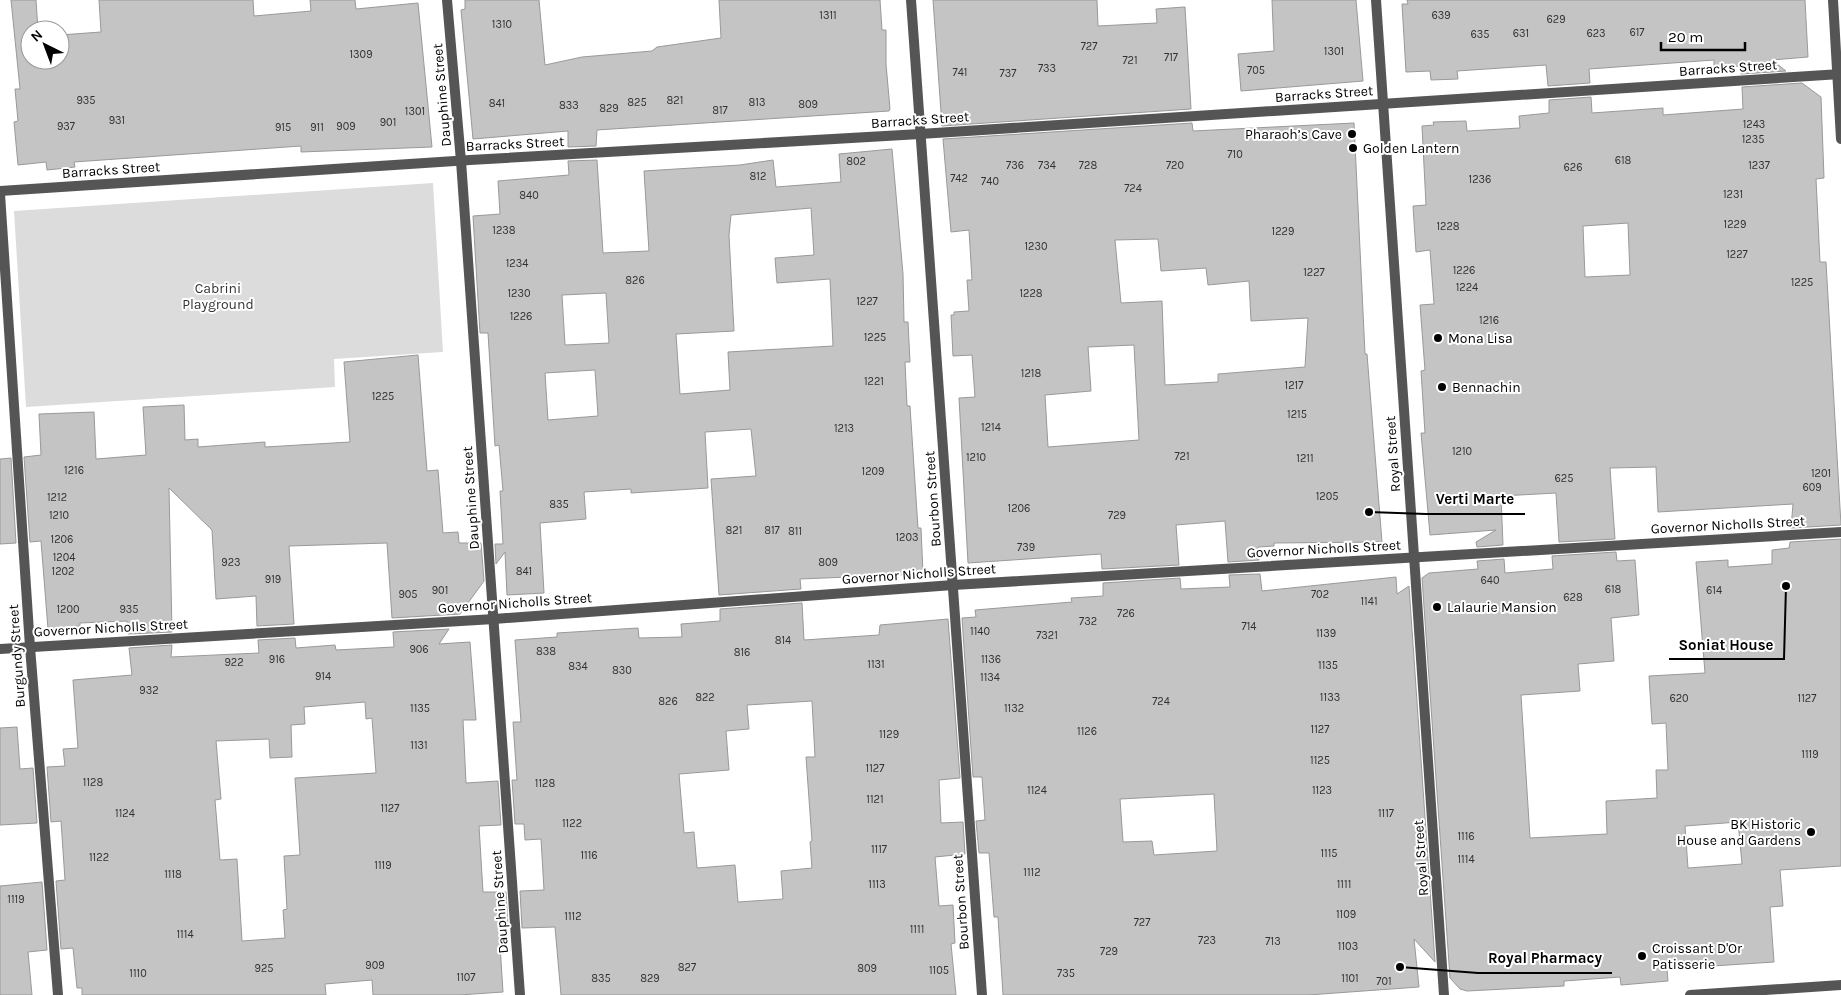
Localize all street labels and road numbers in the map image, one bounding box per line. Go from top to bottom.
street label: Dauphine Street [429,43,455,147]
street label: Barracks Street [1678,56,1778,80]
street label: Barracks Street [1274,82,1374,106]
street label: Barracks Street [870,108,970,132]
street label: Barracks Street [465,133,565,155]
street label: Barracks Street [61,158,161,182]
street label: Royal Street [1382,415,1404,493]
street label: Dauphine Street [459,446,483,550]
street label: Bourbon Street [921,451,945,547]
street label: Governor Nicholls Street [1650,512,1806,538]
street label: Governor Nicholls Street [1246,536,1402,562]
street label: Governor Nicholls Street [841,560,997,588]
street label: Governor Nicholls Street [437,589,593,617]
street label: Burgundy Street [5,604,29,708]
street label: Governor Nicholls Street [33,615,189,641]
street label: Royal Street [1410,819,1432,897]
street label: Dauphine Street [488,850,512,954]
street label: Bourbon Street [949,854,973,950]

